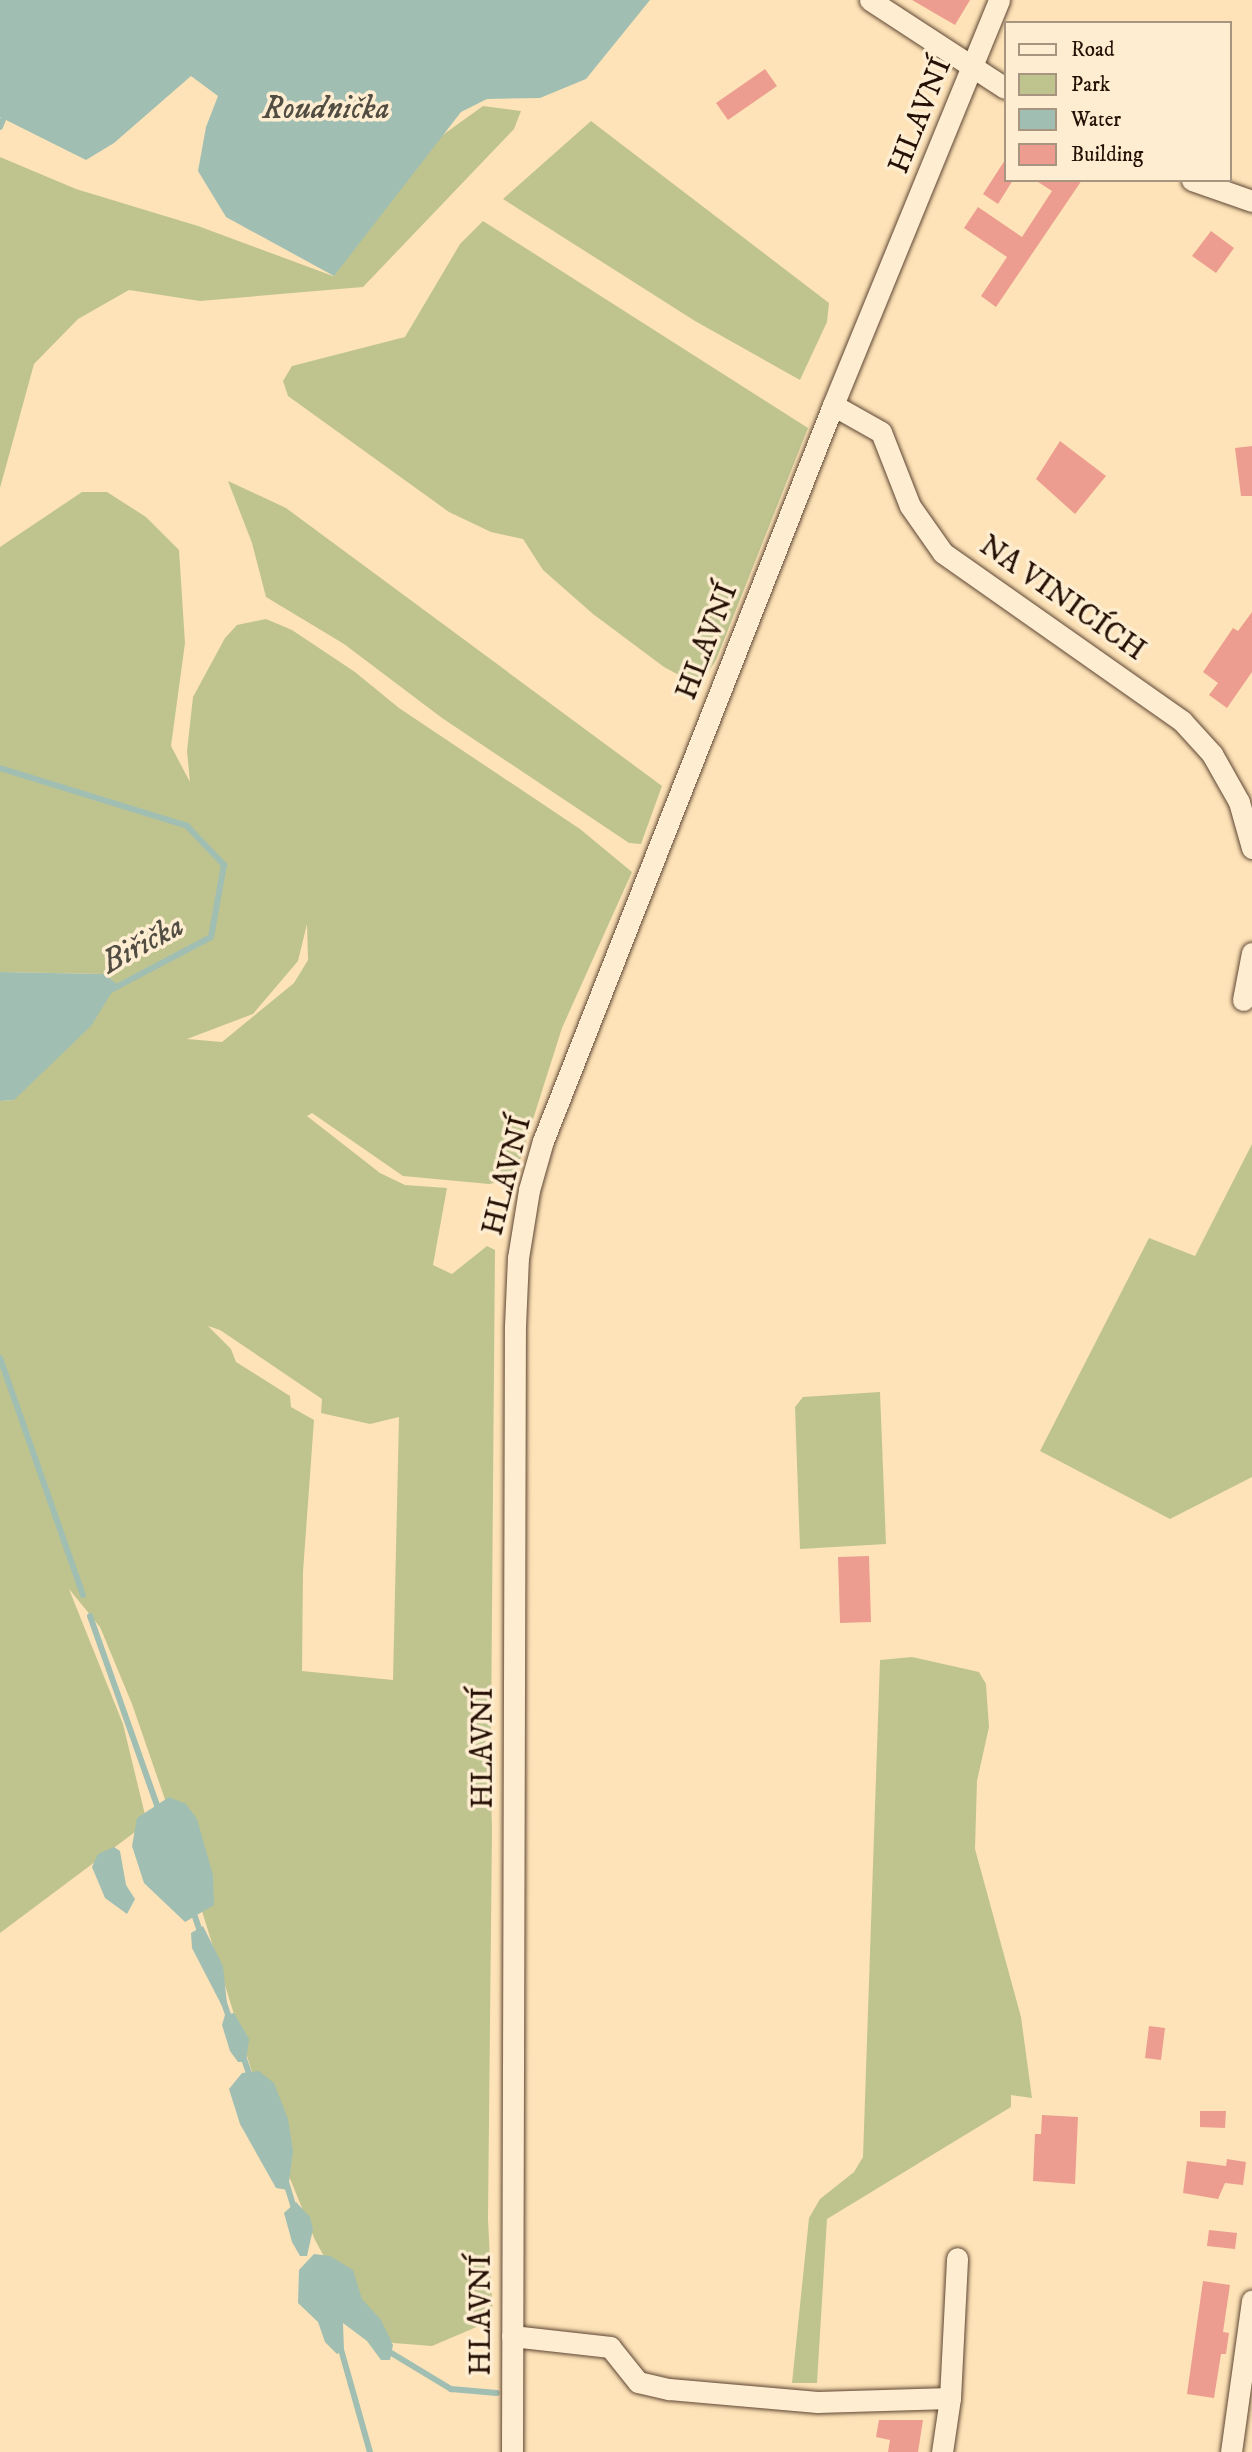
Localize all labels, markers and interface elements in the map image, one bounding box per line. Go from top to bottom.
legend [1004,21,1231,182]
text: Road [1071,37,1115,63]
street label: HLAVNÍ [882,53,960,179]
text: Park [1071,72,1110,98]
water label: Roudnička [262,90,390,128]
text: Water [1071,107,1121,133]
text: Building [1071,142,1143,168]
street label: NA VINICÍCH [972,528,1152,670]
street label: HLAVNÍ [669,579,747,705]
water label: Biřička [95,907,191,983]
street label: HLAVNÍ [476,1113,540,1239]
street label: HLAVNÍ [466,1687,502,1809]
street label: HLAVNÍ [464,2254,500,2376]

